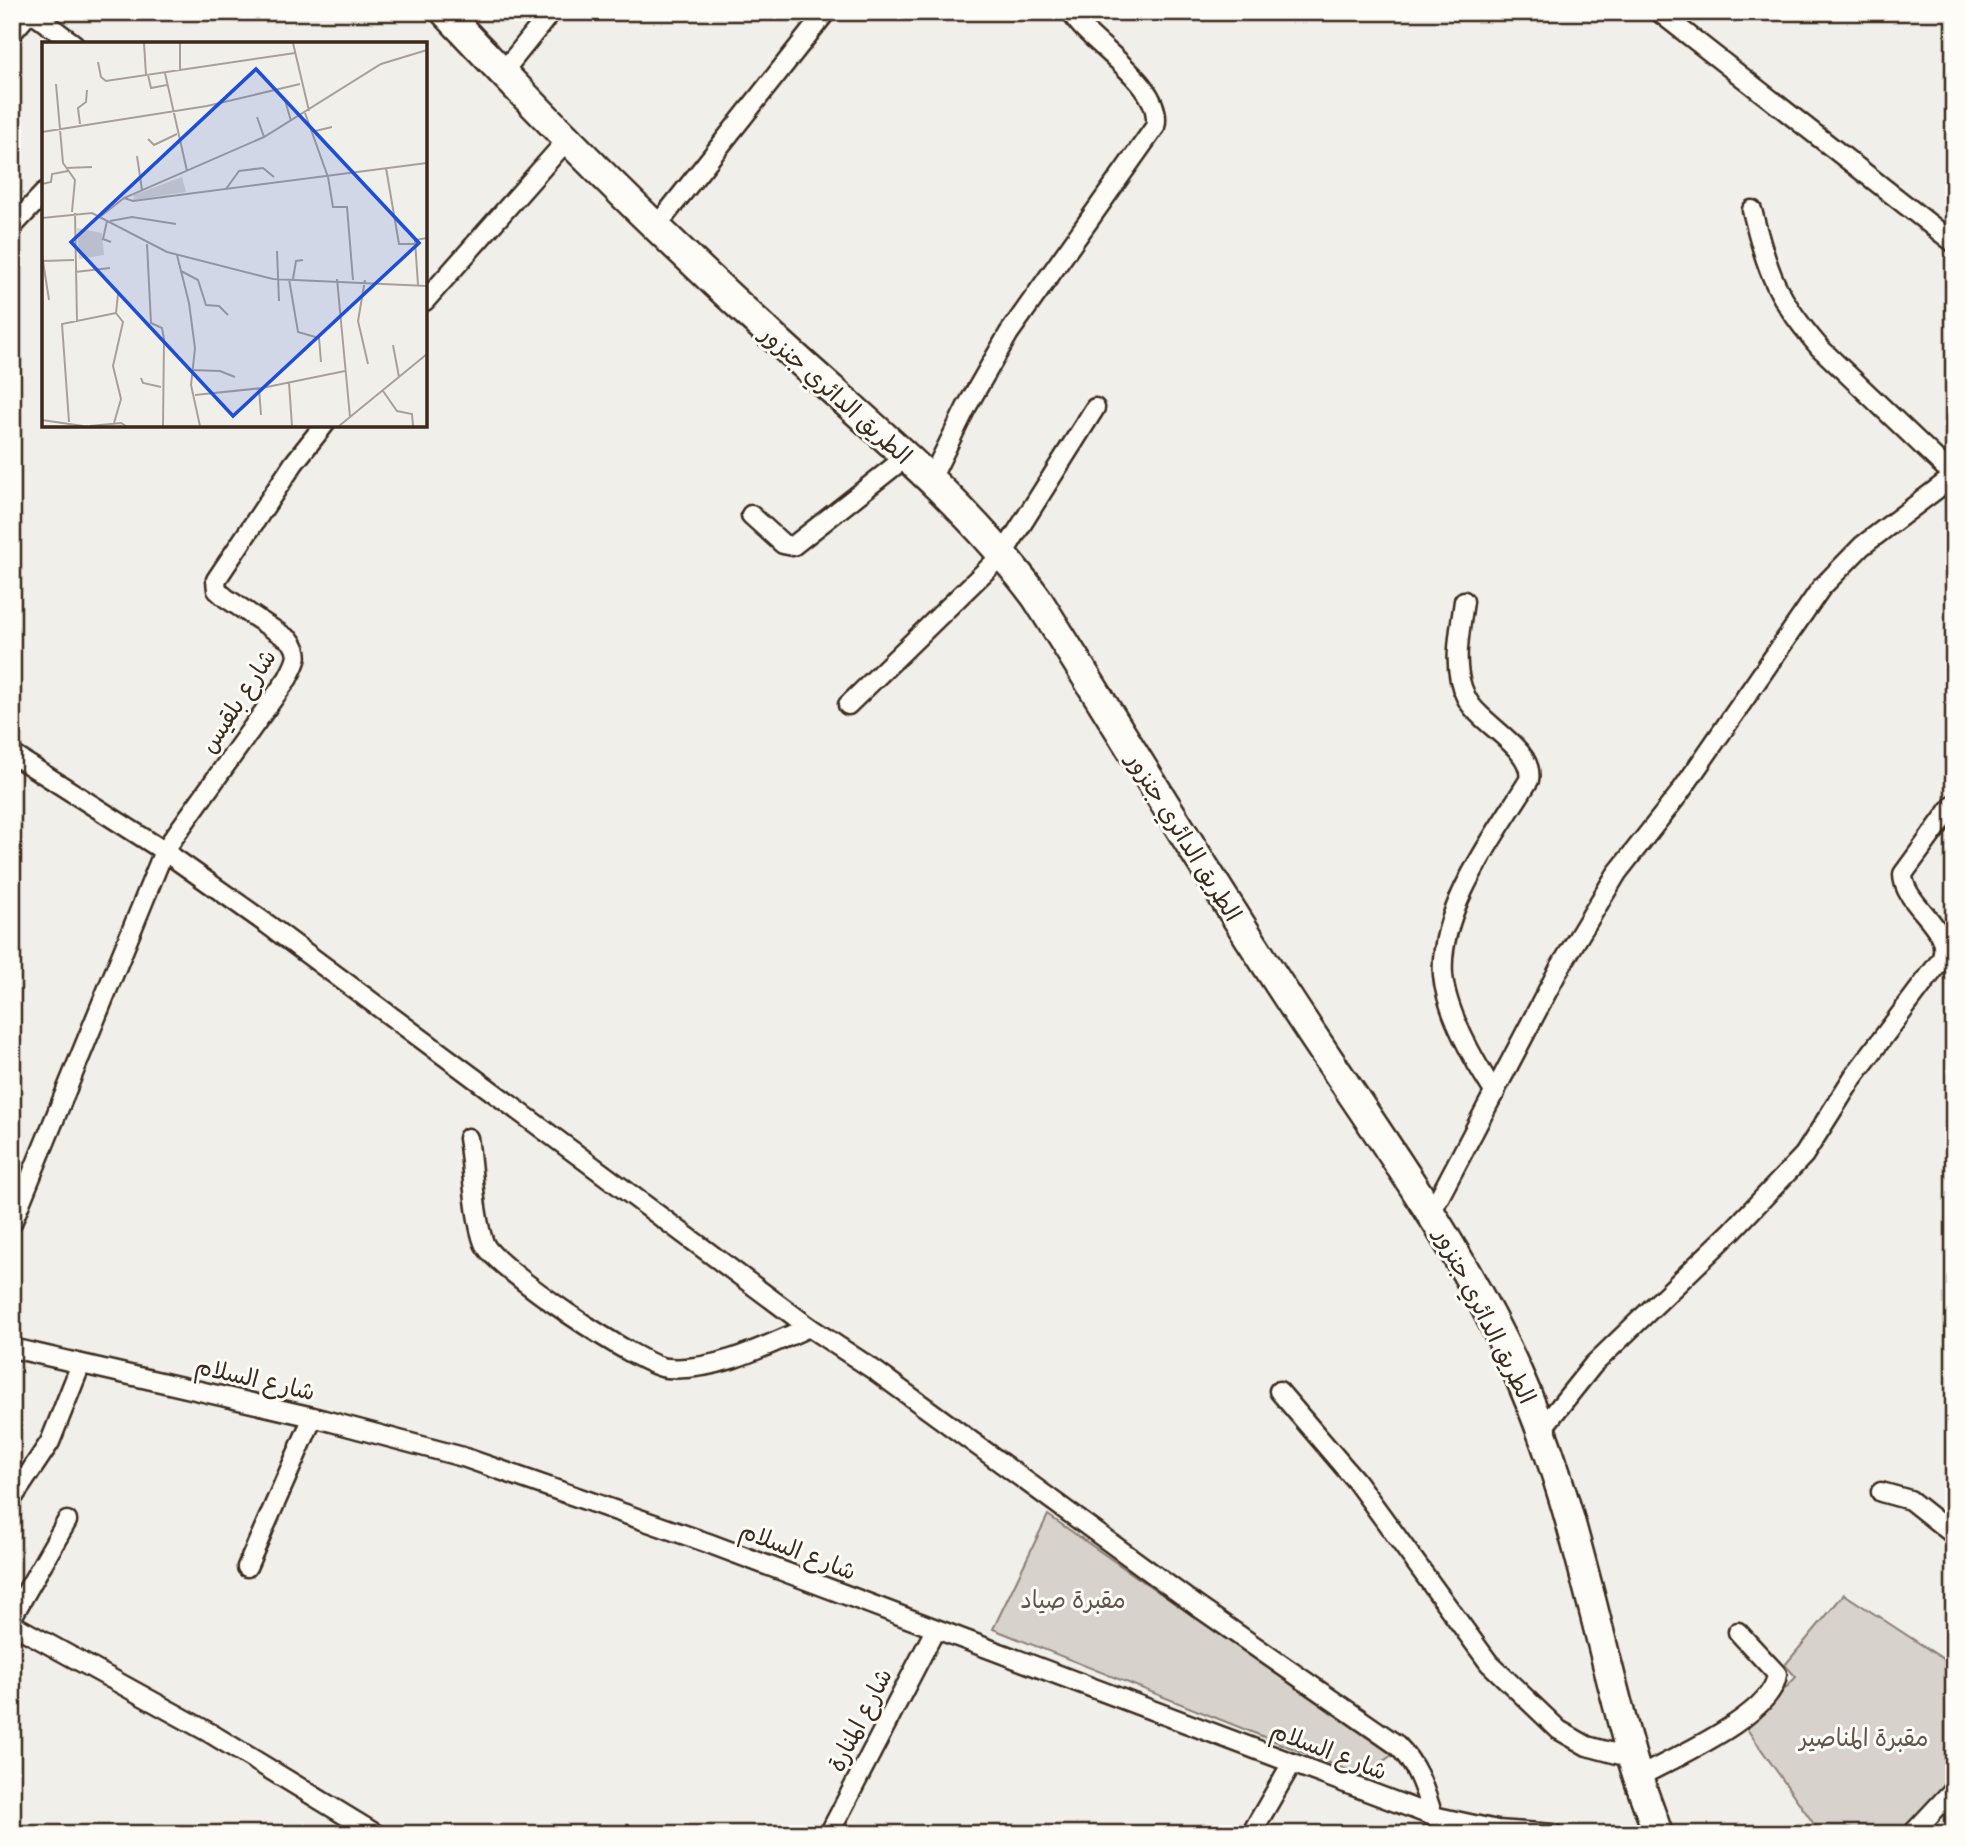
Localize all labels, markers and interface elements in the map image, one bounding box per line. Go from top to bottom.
inset map [42,42,427,427]
street label: الطريق الدائري جنزور [749,318,918,475]
street label: شارع بلقيس [193,643,287,761]
street label: الطريق الدائري جنزور [1115,745,1248,930]
street label: الطريق الدائري جنزور [1422,1221,1542,1411]
street label: شارع السلام [191,1351,318,1412]
street label: شارع السلام [734,1515,860,1592]
park label: مقبرة صياد [1020,1585,1126,1620]
street label: شارع المنارة [821,1663,903,1779]
street label: شارع السلام [1265,1715,1391,1792]
park label: مقبرة المناصير [1798,1723,1928,1758]

